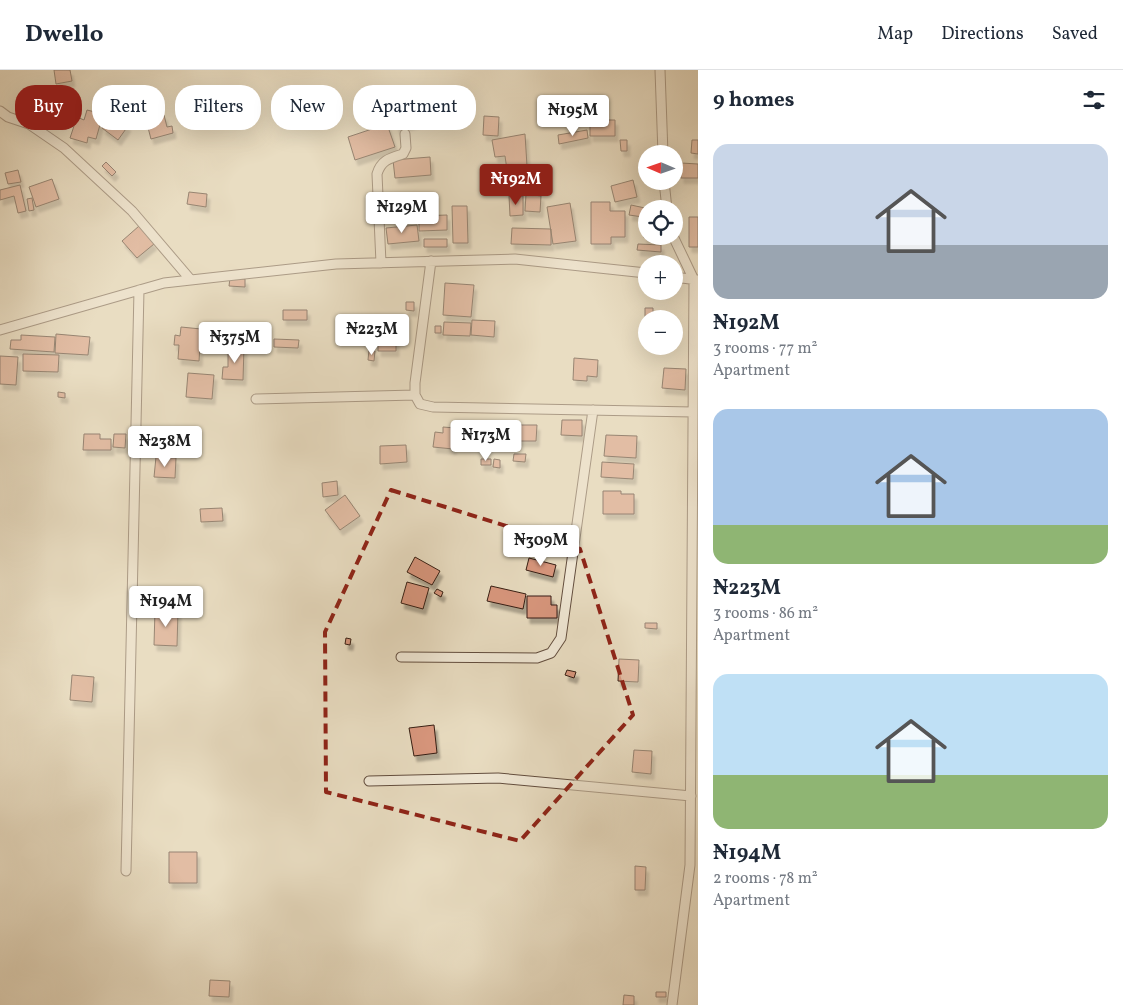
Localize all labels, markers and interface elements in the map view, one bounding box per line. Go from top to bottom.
text: Dwello [25,18,103,52]
text: Map [877,22,913,47]
text: Directions [941,22,1024,47]
text: Saved [1052,22,1098,47]
chip: Buy [15,85,82,130]
chip: Rent [92,85,165,130]
chip: Filters [175,85,261,130]
chip: New [271,85,343,130]
chip: Apartment [353,85,476,130]
text: 9 homes [713,86,794,115]
icon: filters [1080,86,1108,114]
pin: ₦195M [538,94,608,137]
text: ₦195M [548,100,598,122]
north arrow [638,145,682,190]
map controls [638,145,683,355]
pin: ₦192M [481,164,551,206]
text: ₦192M [491,169,541,191]
icon: home [866,176,956,266]
pin: ₦129M [367,191,437,234]
text: ₦129M [377,197,427,219]
button: locate [638,200,683,245]
button: + [638,255,683,300]
text: ₦192M [713,309,780,338]
button: − [638,310,683,355]
pin: ₦223M [337,314,407,356]
text: ₦223M [346,319,398,341]
pin: ₦375M [200,322,270,364]
text: ₦375M [210,327,260,349]
text: 3 rooms · 77 m² [713,338,817,360]
text: Apartment [713,360,790,382]
pin: ₦173M [451,420,521,462]
text: ₦173M [461,425,511,447]
pin: ₦238M [130,426,200,468]
text: ₦238M [139,431,191,453]
icon: home [866,441,956,531]
pin: ₦309M [506,524,576,567]
text: ₦309M [514,530,568,552]
text: ₦223M [713,574,781,603]
pin: ₦194M [131,586,201,628]
text: ₦194M [140,591,192,613]
text: 3 rooms · 86 m² [713,603,818,625]
text: Apartment [713,625,790,647]
icon: home [866,706,956,796]
text: ₦194M [713,839,781,868]
text: 2 rooms · 78 m² [713,868,818,890]
text: Apartment [713,890,790,912]

